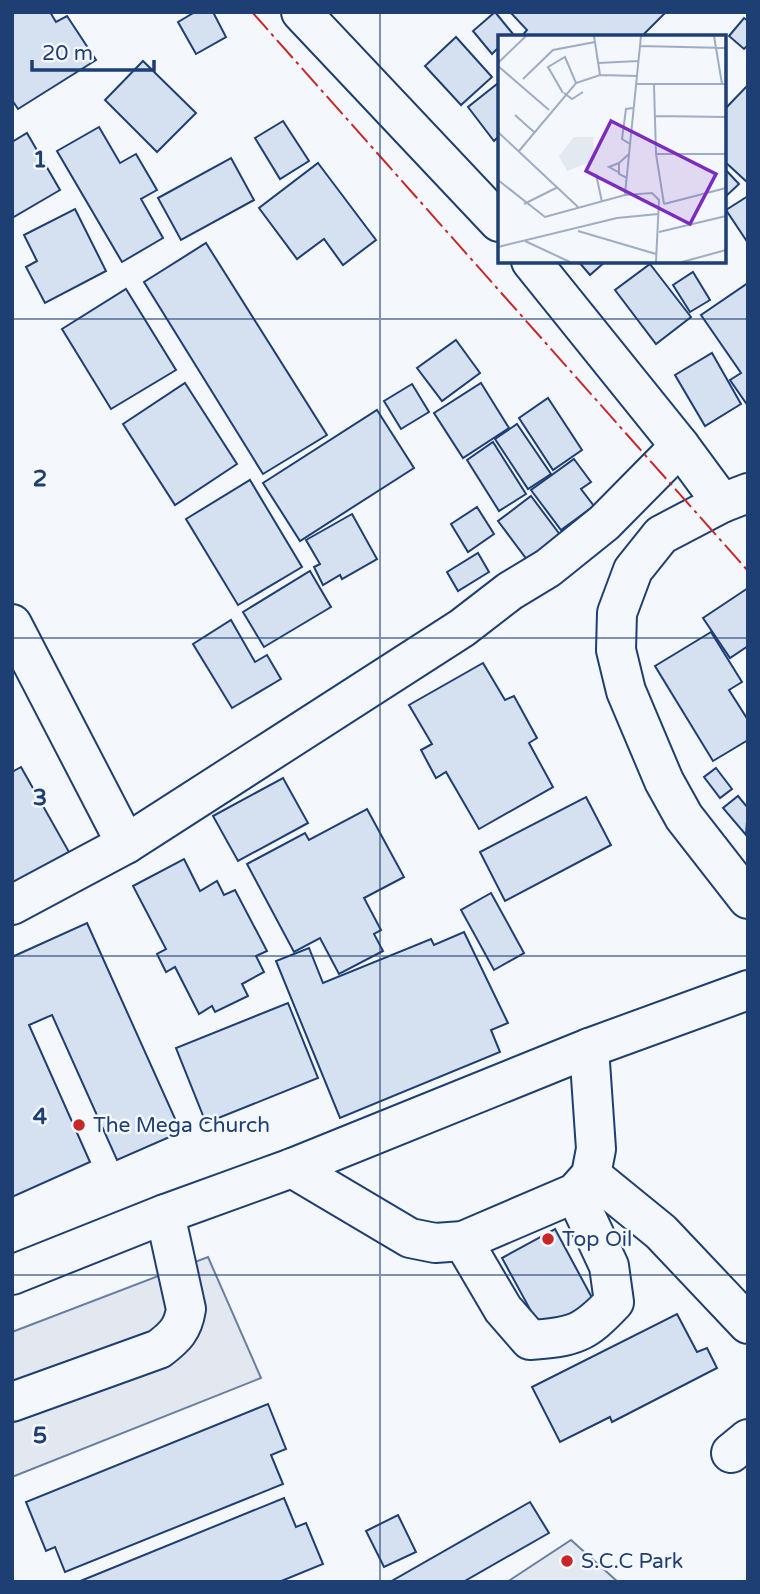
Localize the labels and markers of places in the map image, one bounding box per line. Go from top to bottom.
place label: The Mega Church [93,1113,270,1138]
marker: The Mega Church [71,1117,87,1133]
place label: Top Oil [562,1227,632,1252]
marker: Top Oil [540,1231,556,1247]
place label: S.C.C Park [581,1549,683,1574]
marker: S.C.C Park [559,1553,575,1569]

